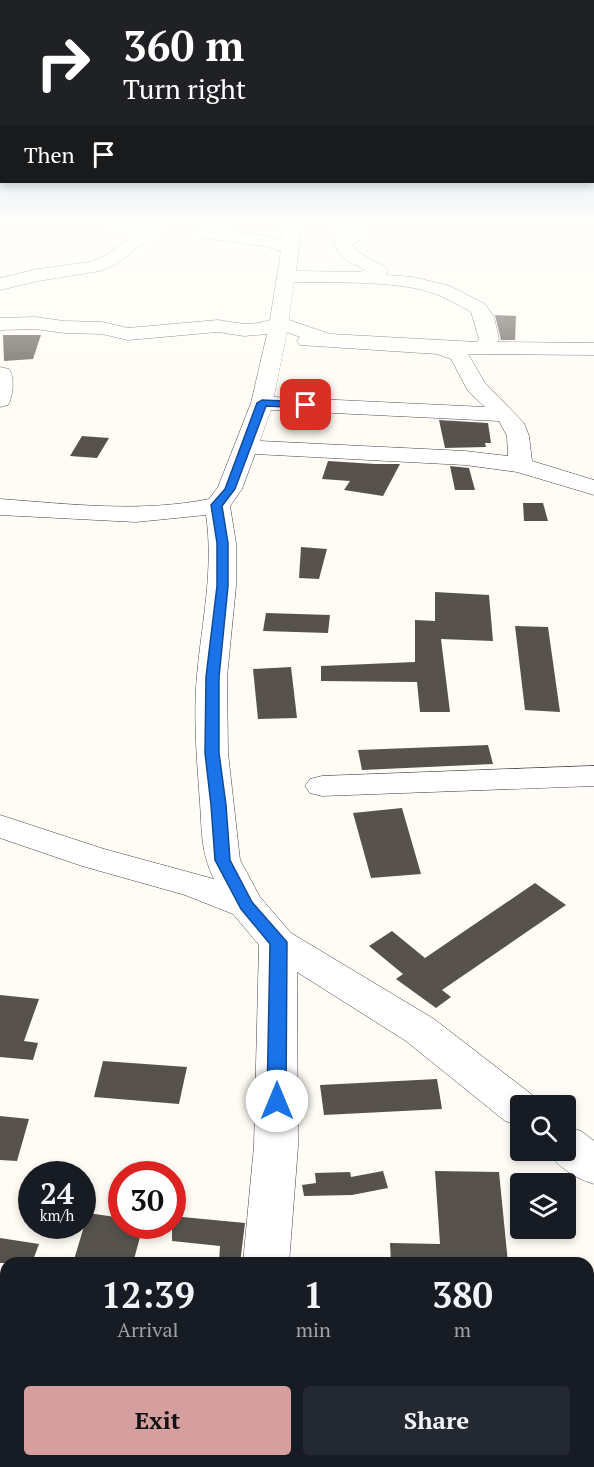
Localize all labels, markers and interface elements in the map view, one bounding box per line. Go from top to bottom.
text: 360 m [123,17,244,73]
icon: right [24,24,102,102]
text: Turn right [123,71,246,107]
icon: arrive [87,138,120,171]
text: Then [24,140,75,169]
pin [280,379,331,430]
icon: arrive [289,388,322,421]
position arrow [245,1069,309,1133]
map controls [510,1095,576,1239]
button: search [510,1095,576,1161]
speed limit sign: 30 [108,1161,186,1239]
text: 24 [40,1173,74,1213]
button: layers [510,1173,576,1239]
text: km/h [40,1205,74,1225]
text: 12:39 [101,1271,195,1318]
text: 1 [303,1271,324,1318]
text: 380 [432,1271,493,1318]
text: Arrival [117,1316,179,1343]
text: min [296,1316,331,1343]
text: m [454,1316,471,1343]
button: Exit [24,1386,291,1455]
button: Share [303,1386,570,1455]

